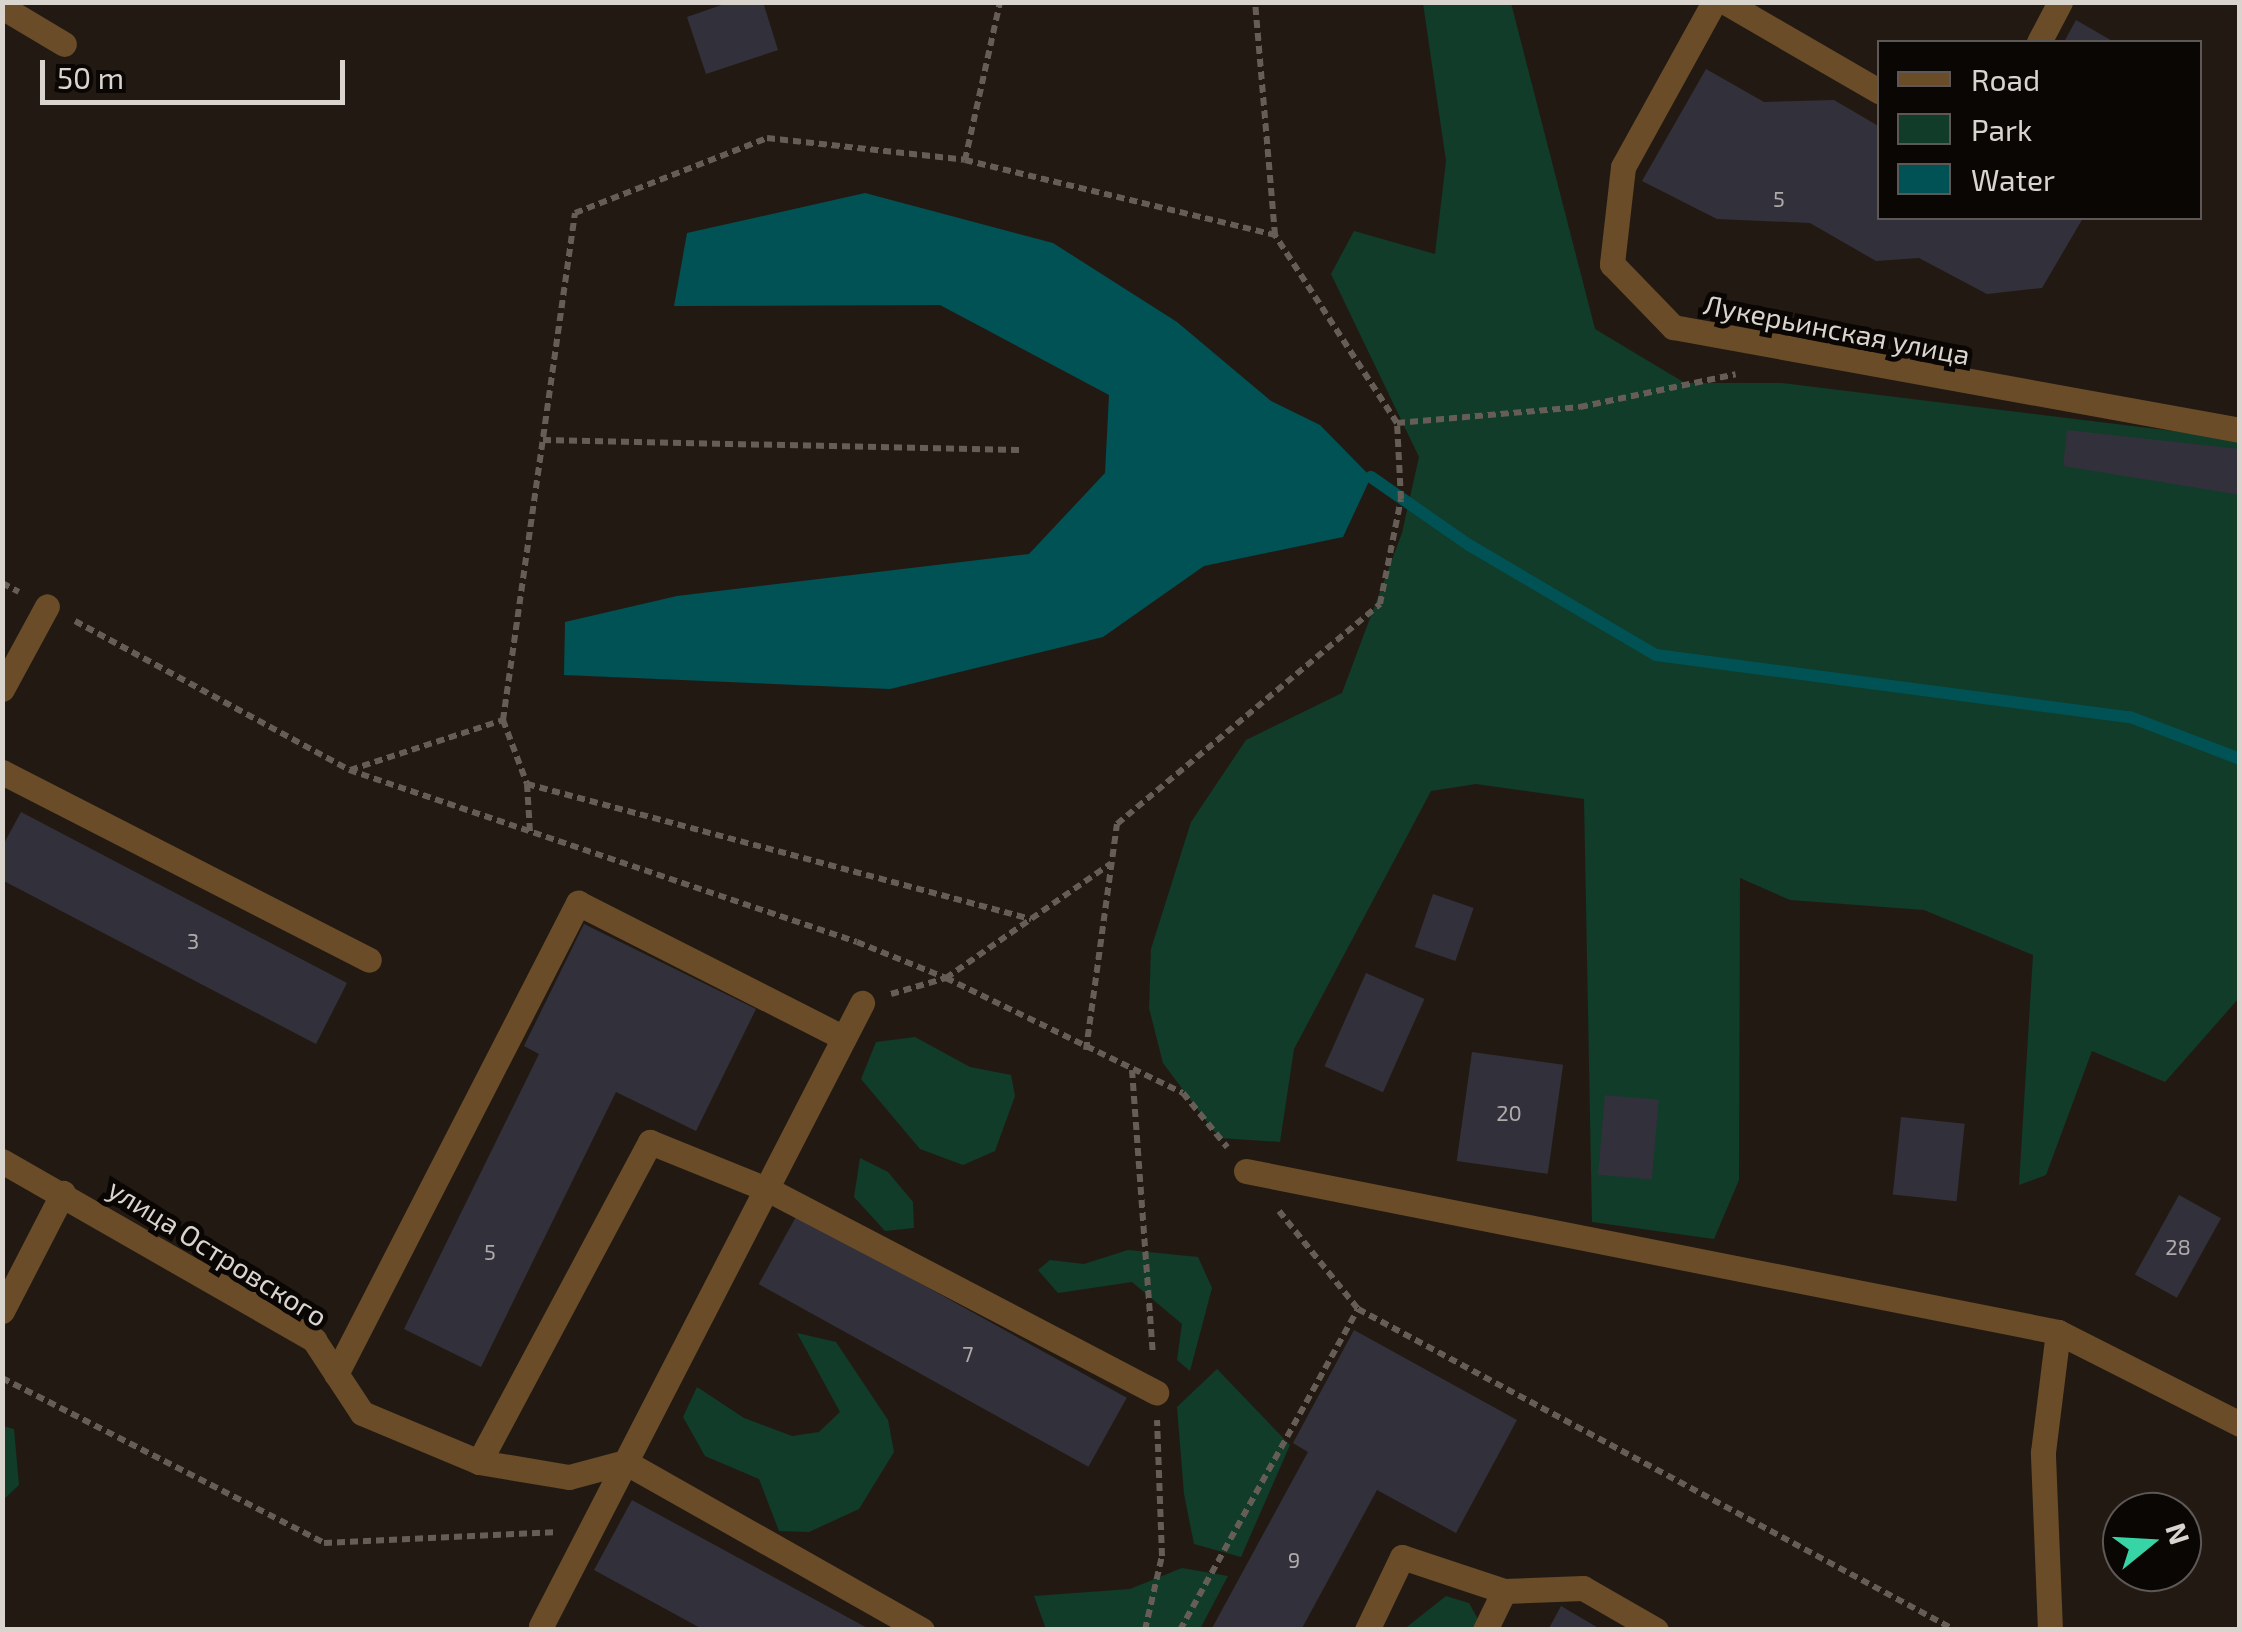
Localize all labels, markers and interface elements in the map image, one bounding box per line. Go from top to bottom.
scale bar [45,40,350,102]
legend [1877,40,2202,220]
text: 50 m [57,59,124,95]
text: Road [1971,61,2040,97]
text: Park [1971,111,2032,147]
text: Water [1971,161,2055,197]
house number: 5 [1773,186,1785,212]
street label: Лукерьинская улица [1701,287,1973,371]
house number: 3 [187,928,199,954]
house number: 20 [1496,1100,1522,1126]
street label: улица Островского [102,1171,334,1333]
house number: 28 [2165,1234,2191,1260]
house number: 5 [484,1239,496,1265]
house number: 7 [962,1341,974,1367]
north arrow [2102,1492,2202,1592]
text: N [2159,1518,2198,1548]
house number: 9 [1288,1547,1300,1573]

